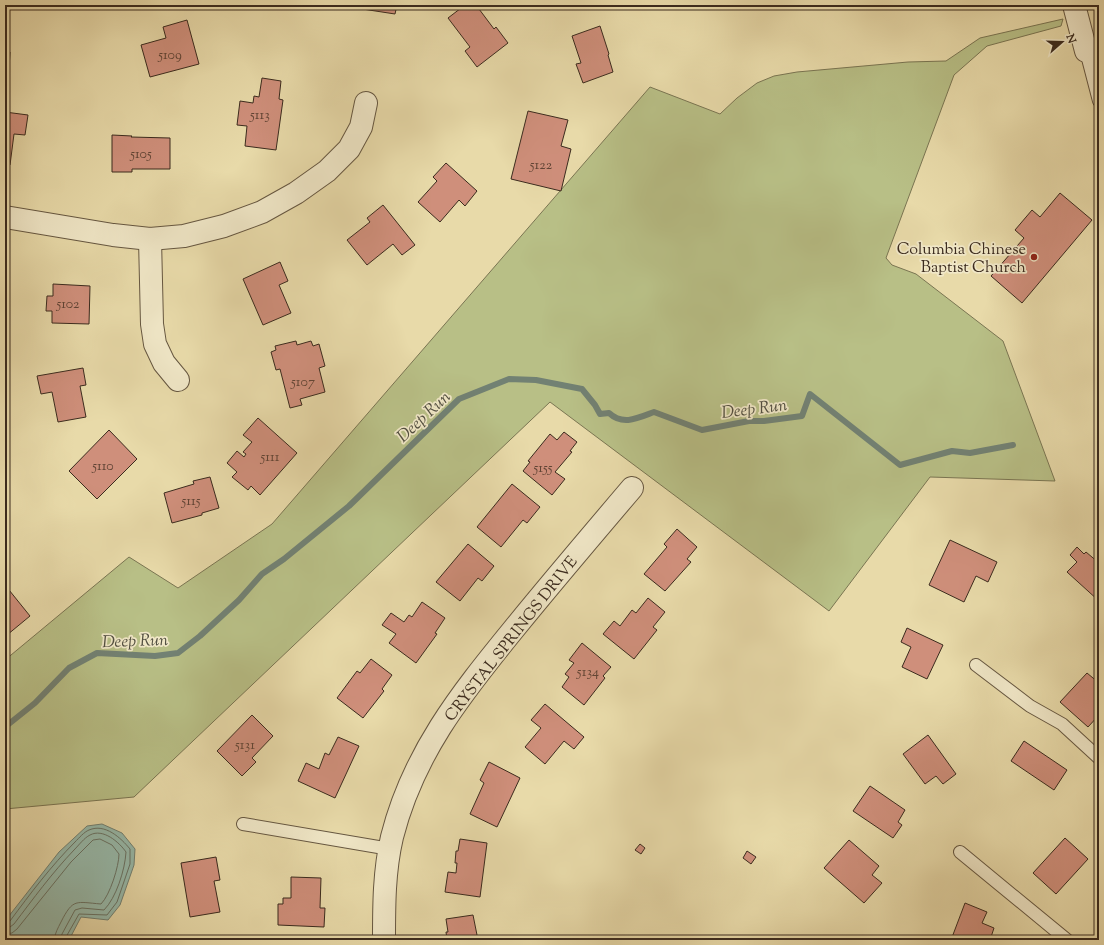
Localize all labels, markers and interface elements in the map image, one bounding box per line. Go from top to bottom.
north arrow [1042,22,1082,62]
text: N [1061,31,1080,46]
house number: 5109 [157,46,182,66]
house number: 5113 [249,106,270,126]
house number: 5105 [129,145,152,165]
house number: 5122 [529,156,553,176]
place label: Columbia Chinese Baptist Church [897,239,1027,280]
marker: Columbia Chinese Baptist Church [1029,252,1039,262]
house number: 5102 [55,295,80,315]
house number: 5107 [290,373,315,393]
water label: Deep Run [392,386,457,449]
water label: Deep Run [720,394,789,426]
house number: 5111 [259,448,280,468]
house number: 5110 [91,457,114,477]
house number: 5155 [532,459,553,479]
house number: 5115 [180,492,201,512]
street label: CRYSTAL SPRINGS DRIVE [440,552,584,727]
water label: Deep Run [102,629,169,655]
house number: 5134 [576,663,599,683]
house number: 5131 [234,736,255,756]

